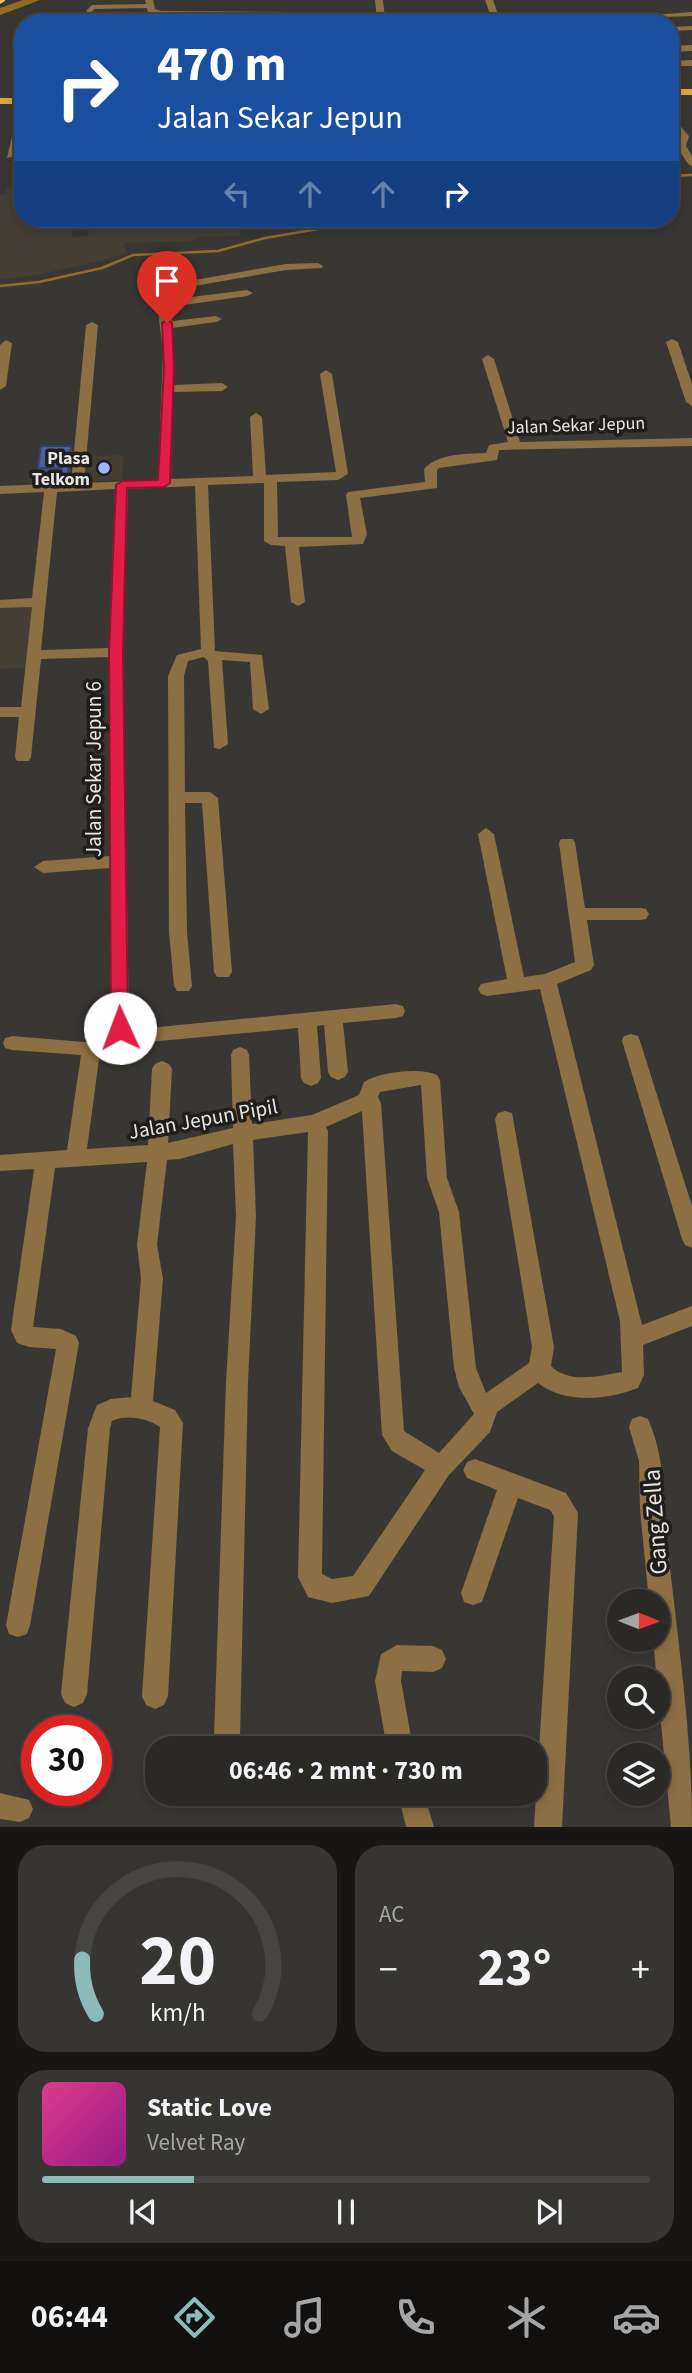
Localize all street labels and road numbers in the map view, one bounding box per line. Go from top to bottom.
street label: Jalan Sekar Jepun [507,411,645,440]
street label: Jalan Sekar Jepun 6 [79,681,109,857]
street label: Jalan Jepun Pipil [126,1091,280,1147]
street label: Gang Zella [634,1468,677,1576]

